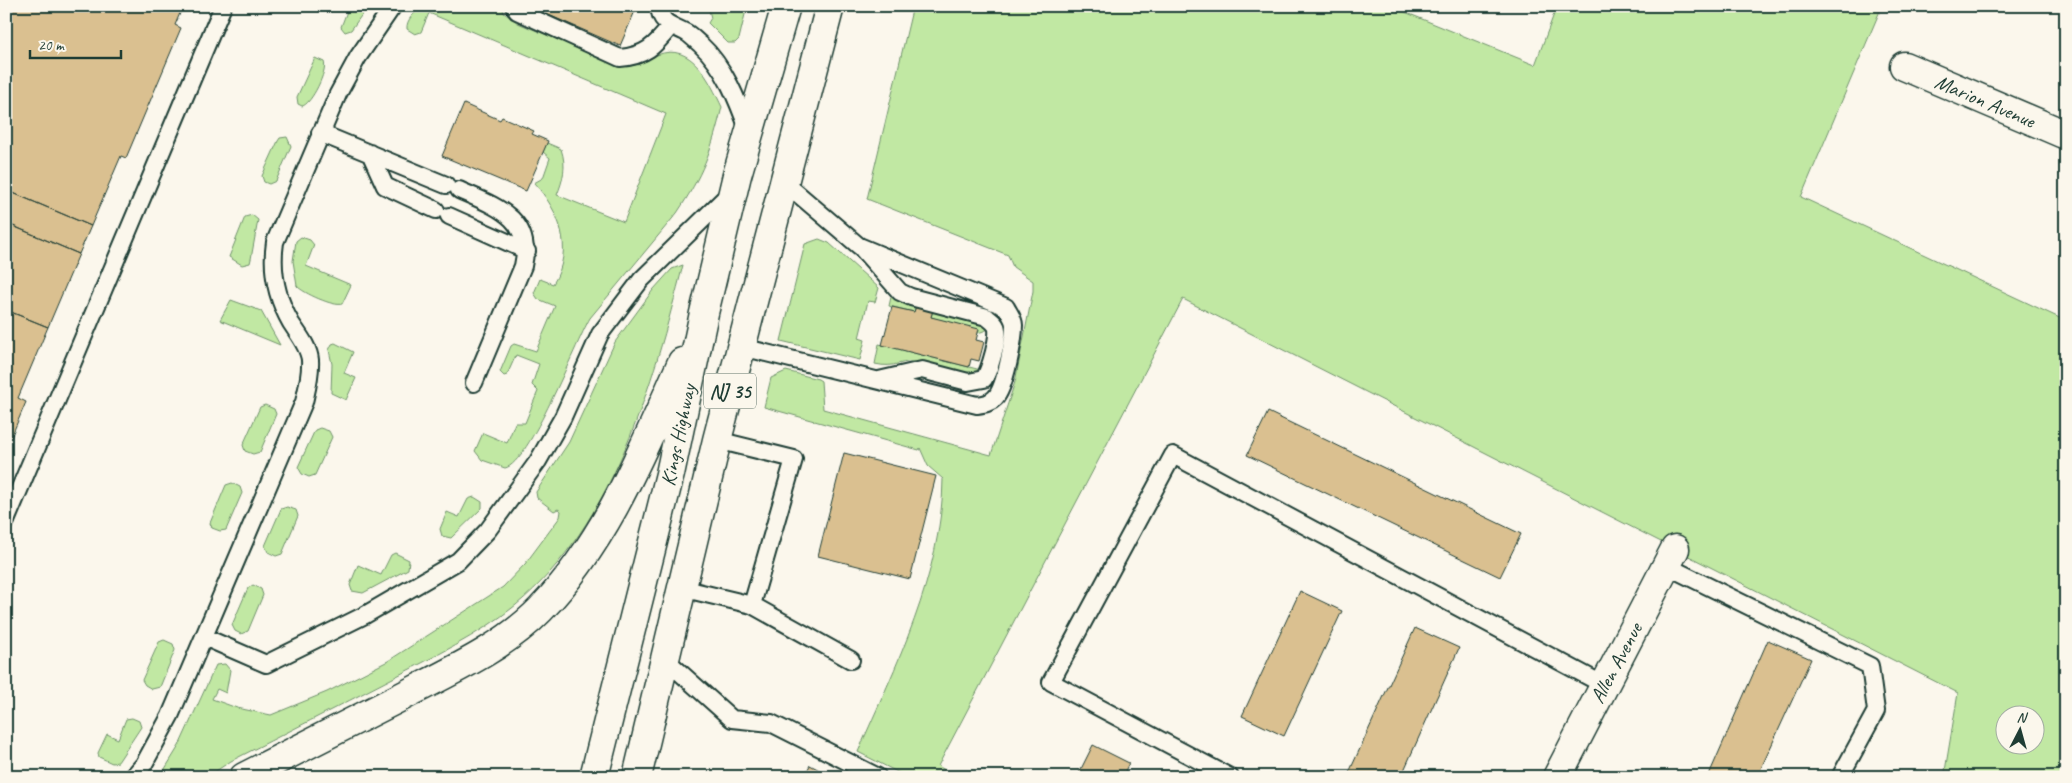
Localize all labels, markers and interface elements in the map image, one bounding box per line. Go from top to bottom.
scale bar [30,28,121,60]
text: 20 m [38,36,65,55]
street label: Marion Avenue [1931,68,2040,134]
road number: NJ 35 [704,374,756,408]
street label: Kings Highway [655,380,702,488]
street label: Allen Avenue [1584,616,1649,708]
north arrow [1994,706,2044,756]
text: N [2016,709,2029,727]

